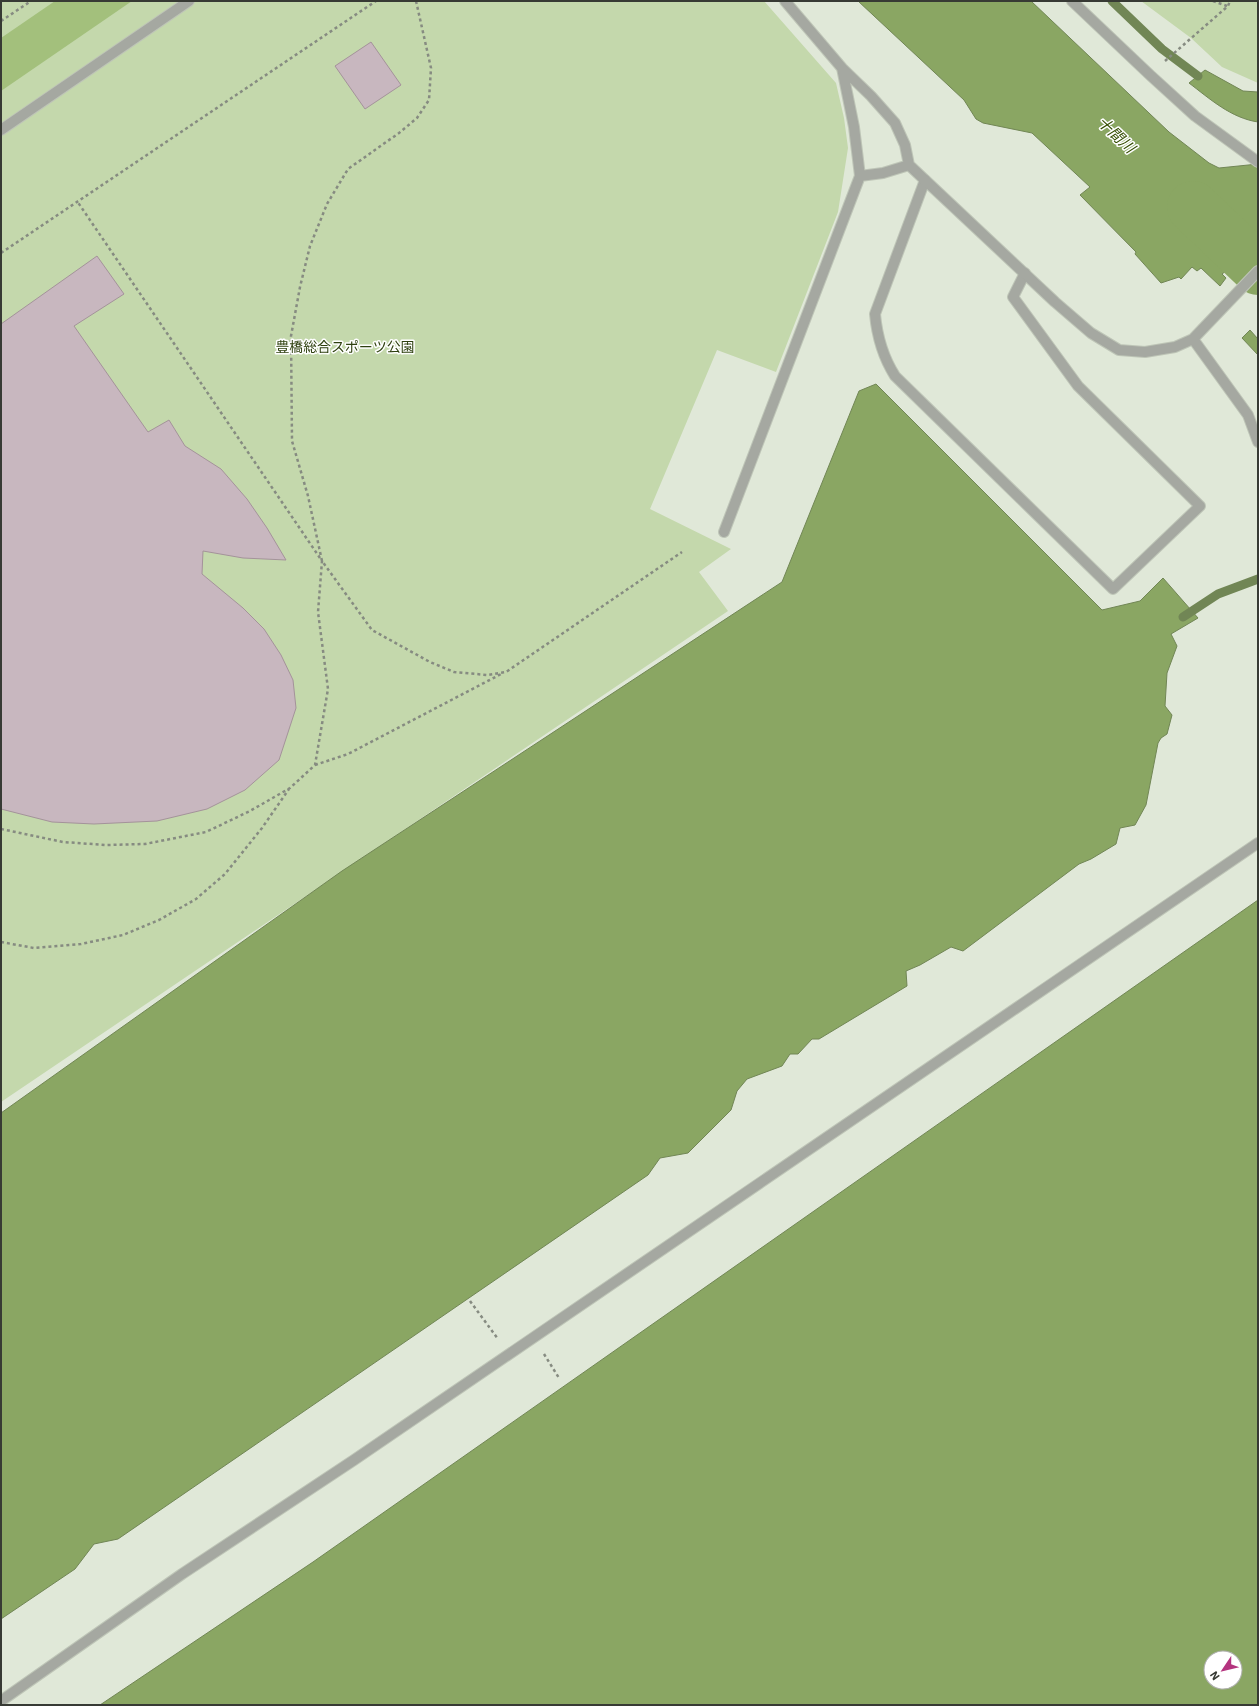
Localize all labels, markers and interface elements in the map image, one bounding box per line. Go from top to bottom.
water label: 十間川 [1093,112,1141,158]
park label: 豊橋総合スポーツ公園 [275,338,415,356]
north arrow [1203,1650,1243,1690]
text: N [1207,1668,1223,1683]

